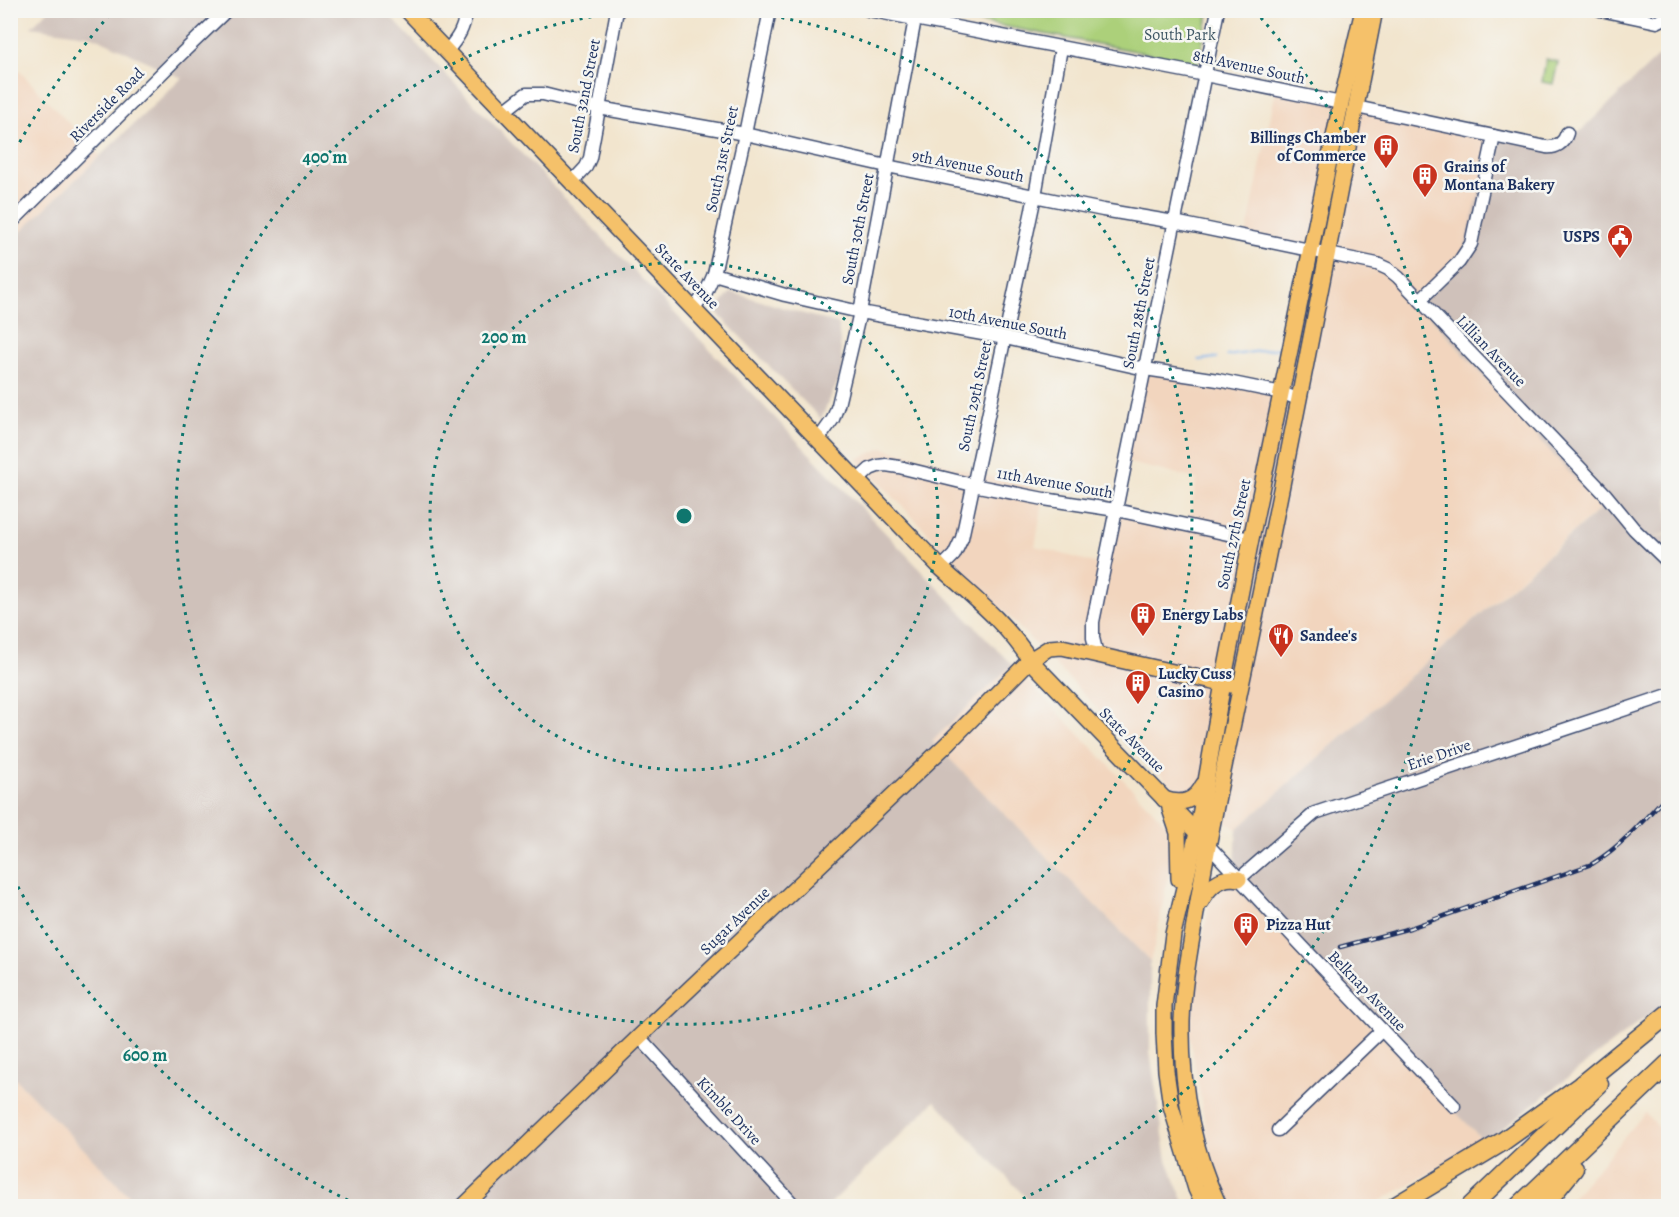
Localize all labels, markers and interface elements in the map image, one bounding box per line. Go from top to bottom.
park label: South Park [1144,24,1216,46]
street label: South 32nd Street [562,37,606,155]
street label: 8th Avenue South [1191,44,1308,90]
street label: Riverside Road [65,62,150,147]
street label: South 31st Street [700,104,744,214]
place label: Billings Chamber of Commerce [1250,127,1366,167]
building icon: Billings Chamber of Commerce [1371,132,1401,170]
street label: 9th Avenue South [910,144,1026,188]
text: 400 m [303,145,347,169]
place label: Grains of Montana Bakery [1444,156,1555,196]
building icon: Grains of Montana Bakery [1410,161,1440,199]
street label: South 30th Street [836,171,880,287]
public building icon: USPS [1605,222,1635,260]
place label: USPS [1563,226,1600,248]
street label: State Avenue [650,238,724,314]
street label: South 28th Street [1117,255,1161,371]
street label: 10th Avenue South [947,301,1070,345]
street label: Lillian Avenue [1451,310,1531,392]
text: 200 m [481,325,527,349]
street label: South 29th Street [952,338,998,454]
street label: 11th Avenue South [995,462,1115,504]
street label: South 27th Street [1212,477,1256,591]
centre of rings [674,506,694,526]
building icon: Energy Labs [1128,600,1158,638]
place label: Energy Labs [1162,604,1243,626]
restaurant icon: Sandee's [1266,621,1296,659]
place label: Sandee's [1300,625,1357,647]
place label: Lucky Cuss Casino [1158,663,1232,703]
building icon: Lucky Cuss Casino [1123,668,1153,706]
street label: State Avenue [1094,702,1170,778]
street label: Erie Drive [1404,734,1474,776]
street label: Sugar Avenue [695,882,775,960]
building icon: Pizza Hut [1231,910,1261,948]
place label: Pizza Hut [1266,914,1332,936]
street label: Belknap Avenue [1323,946,1411,1036]
text: 600 m [123,1043,167,1067]
street label: Kimble Drive [692,1072,766,1150]

